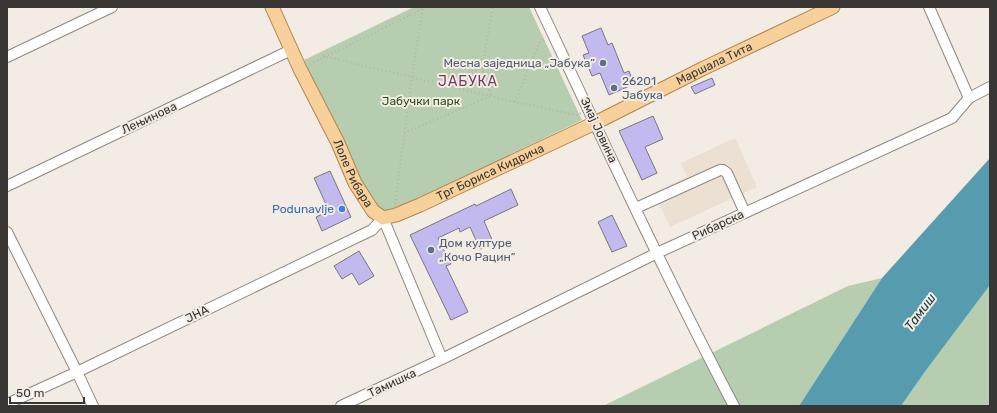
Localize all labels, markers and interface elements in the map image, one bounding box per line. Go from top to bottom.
street label: Маршала Тита [674,39,755,88]
place label: Месна заједница „Јабука” [444,56,595,70]
marker: Месна заједница „Јабука” [598,58,608,68]
district label: ЈАБУКА [438,73,498,90]
place label: 26201 Јабука [622,74,663,102]
marker: 26201 Јабука [609,83,619,93]
park label: Јабучки парк [382,94,461,108]
street label: Змај Јовина [578,95,620,165]
street label: Лењинова [119,99,179,137]
street label: Лоле Рибара [330,137,376,210]
street label: Трг Бориса Кидрича [434,141,546,203]
place label: Podunavlje [272,202,334,216]
marker: Podunavlje [337,204,347,214]
street label: Рибарска [690,207,746,243]
place label: Дом културе „Кочо Рацин” [439,236,516,264]
marker: Дом културе „Кочо Рацин” [426,245,436,255]
water label: Тамиш [901,291,939,333]
street label: ЈНА [183,302,211,326]
street label: Тамишка [366,366,418,400]
scale bar [10,379,84,405]
text: 50 m [16,386,44,400]

